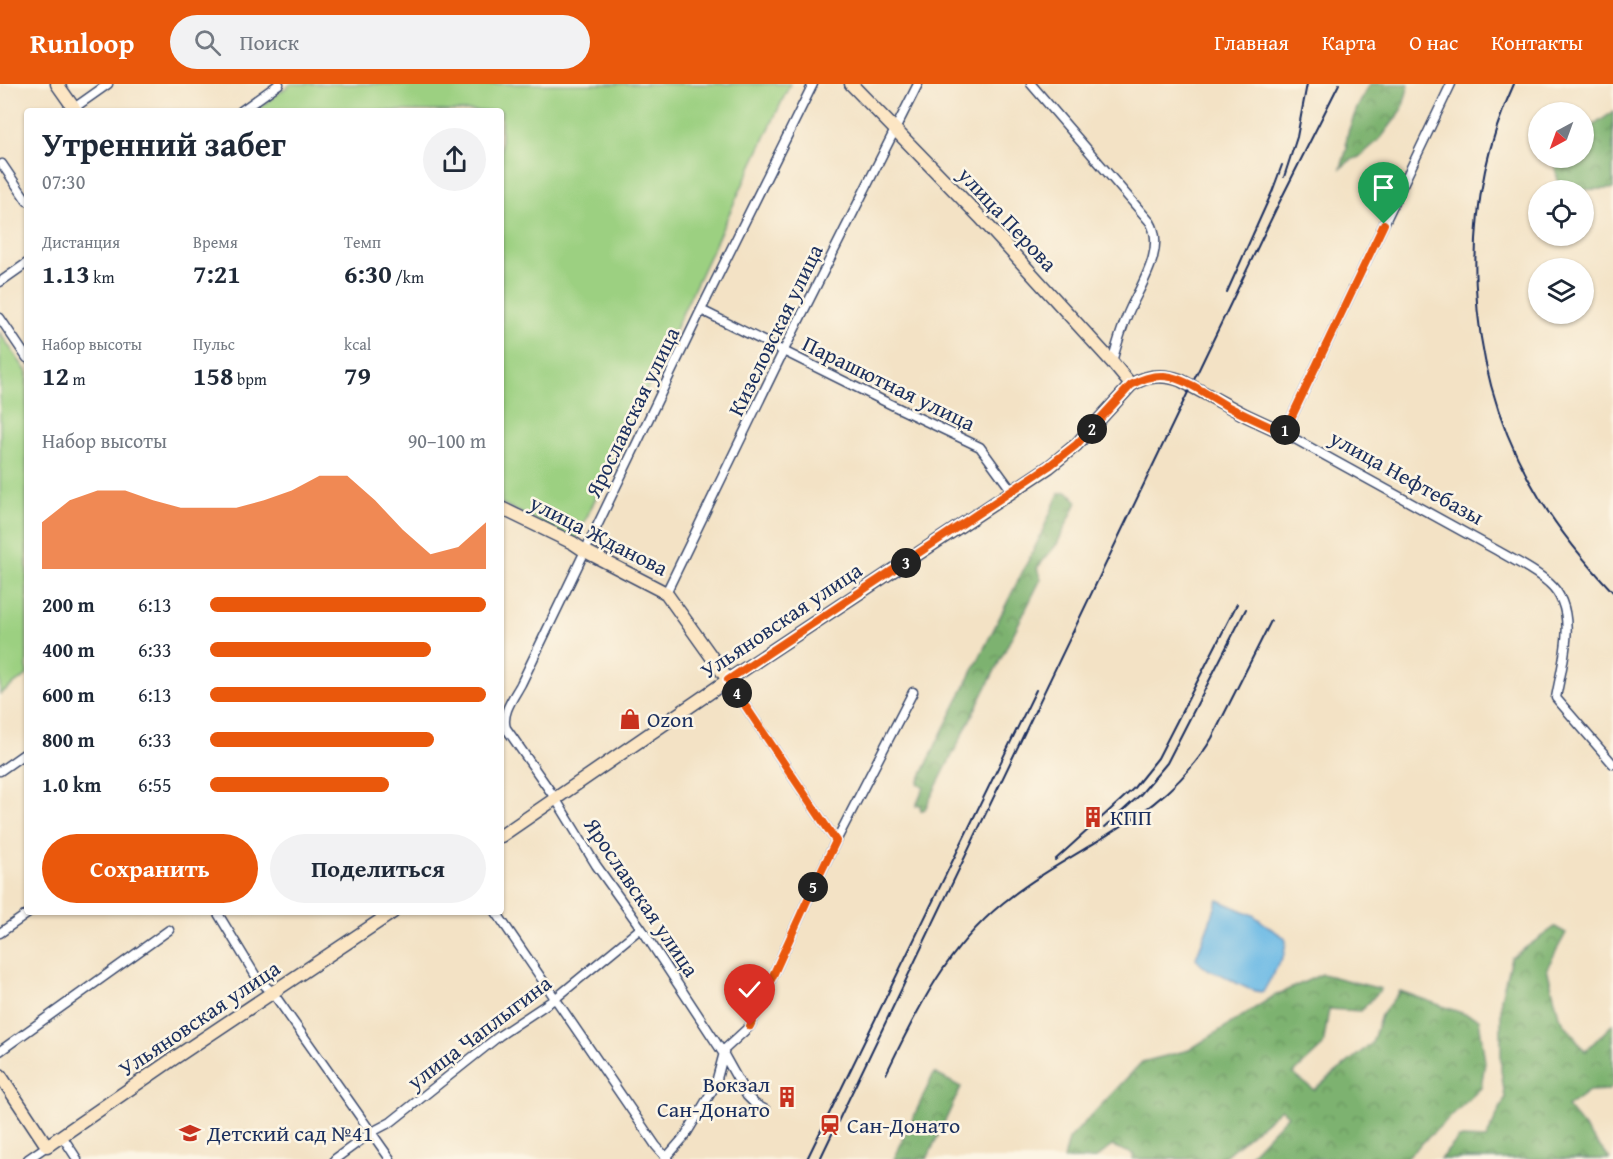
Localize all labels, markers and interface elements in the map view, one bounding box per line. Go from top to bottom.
search box [170,15,590,69]
text: Runloop [30,22,134,63]
icon: search [191,26,224,59]
text: Поиск [239,26,299,58]
text: Главная [1214,27,1289,58]
text: Карта [1322,27,1376,58]
text: О нас [1409,27,1458,58]
text: Контакты [1491,27,1583,58]
north arrow [1528,102,1594,168]
map controls [1528,102,1594,324]
text: Утренний забег [42,120,286,168]
button: share [423,128,486,191]
street label: улица Перова [950,159,1065,279]
pin [1358,162,1409,224]
text: 07:30 [42,167,85,196]
icon: arrive [1367,171,1400,204]
button: locate [1528,180,1594,246]
text: Дистанция [42,230,120,254]
text: Время [193,230,238,254]
text: Темп [344,230,381,254]
street label: Кизеловская улица [719,238,831,421]
text: 1.13 [42,254,90,293]
text: 7:21 [193,254,241,293]
text: 6:30 [344,254,392,293]
button: layers [1528,258,1594,324]
text: km [90,265,114,289]
text: /km [392,265,424,289]
street label: Ярославская улица [576,321,687,504]
street label: Парашютная улица [797,327,981,439]
text: Набор высоты [42,332,142,356]
text: Пульс [193,332,235,356]
text: kcal [344,332,371,356]
text: 12 [42,356,69,395]
text: 158 [193,356,233,395]
text: 79 [344,356,371,395]
text: m [69,367,86,391]
text: bpm [233,367,267,391]
pin: 2 [1077,414,1107,444]
pin: 1 [1270,415,1300,445]
text: 2 [1088,417,1096,441]
text: 1 [1281,418,1289,442]
street label: улица Нефтебазы [1323,421,1490,533]
text: Набор высоты [42,426,167,455]
text: 90–100 m [408,426,486,455]
street label: улица Жданова [523,486,674,584]
pin: 3 [891,548,921,578]
text: 3 [902,551,910,575]
street label: Ульяновская улица [694,554,869,686]
text: 200 m [42,590,95,619]
text: 6:13 [138,590,172,619]
text: 400 m [42,635,95,664]
text: 6:33 [138,635,172,664]
pin: 4 [722,678,752,708]
text: 600 m [42,680,95,709]
text: 6:13 [138,680,172,709]
text: 4 [733,681,741,705]
place label: Ozon [647,703,694,735]
shop icon: Ozon [618,707,642,731]
text: 800 m [42,725,95,754]
text: 6:33 [138,725,172,754]
text: 1.0 km [42,770,101,799]
text: 6:55 [138,770,172,799]
place label: КПП [1110,801,1152,833]
building icon: КПП [1081,805,1105,829]
street label: Ярославская улица [576,810,708,984]
button: Сохранить [42,834,258,903]
button: Поделиться [270,834,486,903]
pin: 5 [798,872,828,902]
text: 5 [809,875,817,899]
street label: Ульяновская улица [112,952,287,1084]
pin [724,964,775,1026]
street label: улица Чаплыгина [399,967,558,1098]
icon: check [733,973,766,1006]
place label: Вокзал Сан-Донато [657,1068,770,1125]
building icon: Вокзал Сан-Донато [775,1085,799,1109]
place label: Сан-Донато [847,1109,960,1141]
station icon: Сан-Донато [818,1113,842,1137]
place label: Детский сад №41 [206,1117,373,1149]
school or university icon: Детский сад №41 [178,1121,202,1145]

